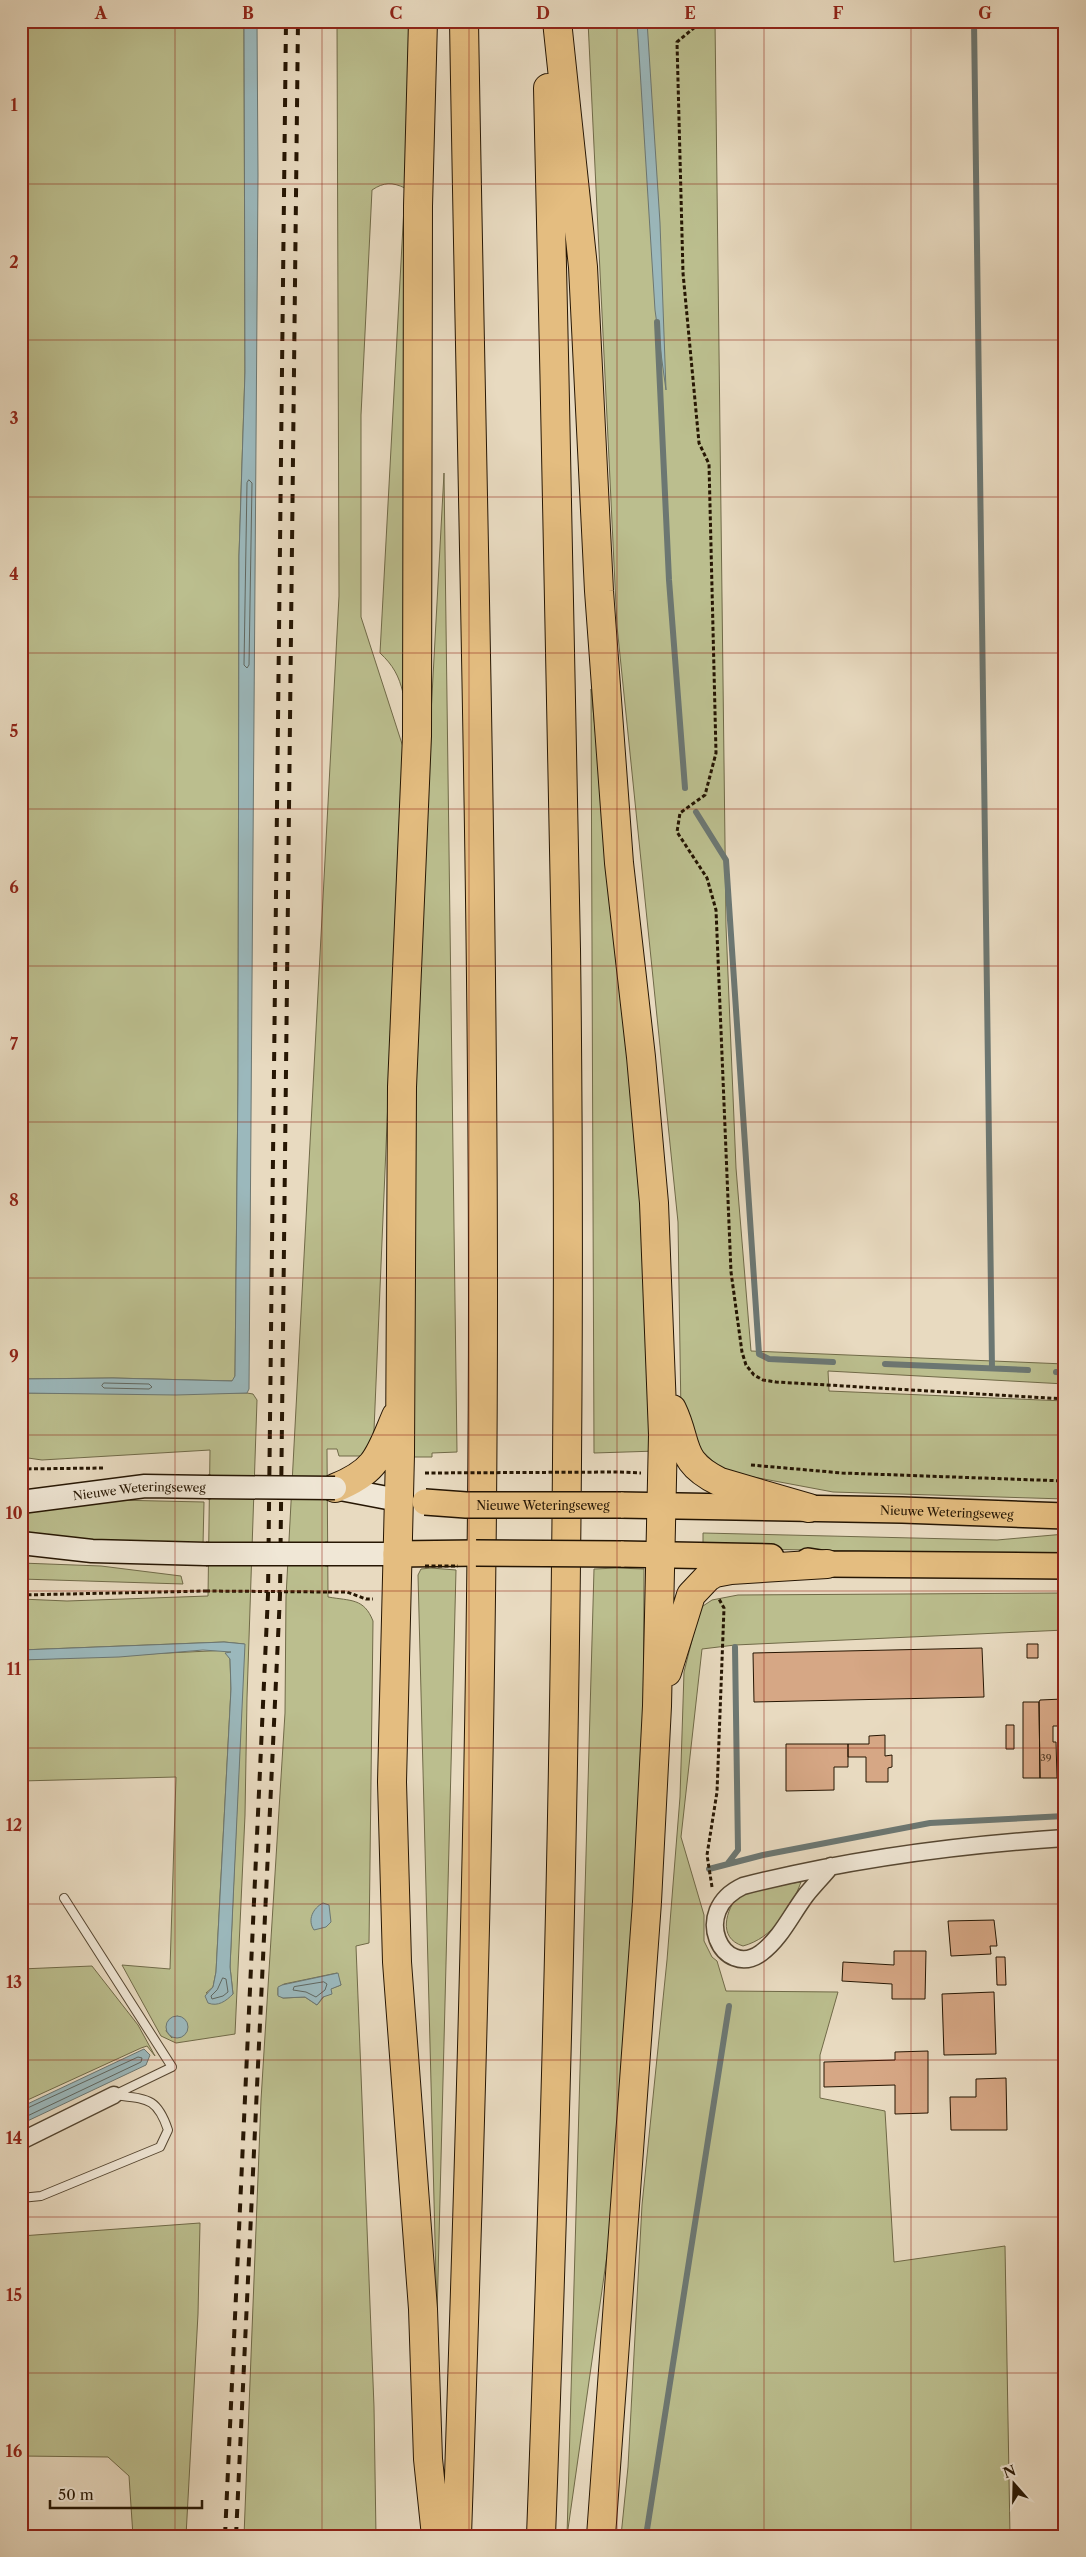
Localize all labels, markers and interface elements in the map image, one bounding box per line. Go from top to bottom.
text: A [94,3,108,23]
text: B [242,3,254,23]
text: C [390,3,402,23]
text: D [536,3,550,23]
text: E [684,3,696,23]
text: F [833,3,844,23]
text: G [978,3,992,23]
text: 1 [10,95,18,115]
text: 2 [9,252,19,272]
text: 3 [9,408,19,428]
text: 4 [9,564,19,584]
text: 5 [10,721,19,741]
text: 6 [9,877,19,897]
text: 7 [10,1034,19,1054]
text: 8 [9,1190,19,1210]
text: 9 [9,1346,19,1366]
street label: Nieuwe Weteringseweg [72,1478,206,1503]
street label: Nieuwe Weteringseweg [476,1498,610,1513]
street label: Nieuwe Weteringseweg [880,1502,1015,1522]
text: 10 [5,1503,23,1523]
text: 11 [7,1659,22,1679]
house number: 39 [1040,1751,1052,1764]
text: 12 [6,1815,22,1835]
text: 13 [6,1972,22,1992]
text: 14 [6,2128,22,2148]
text: 15 [6,2285,22,2305]
text: 16 [6,2441,23,2461]
north arrow [988,2460,1038,2510]
text: N [1001,2461,1018,2482]
scale bar [50,2477,202,2509]
text: 50 m [58,2485,94,2504]

